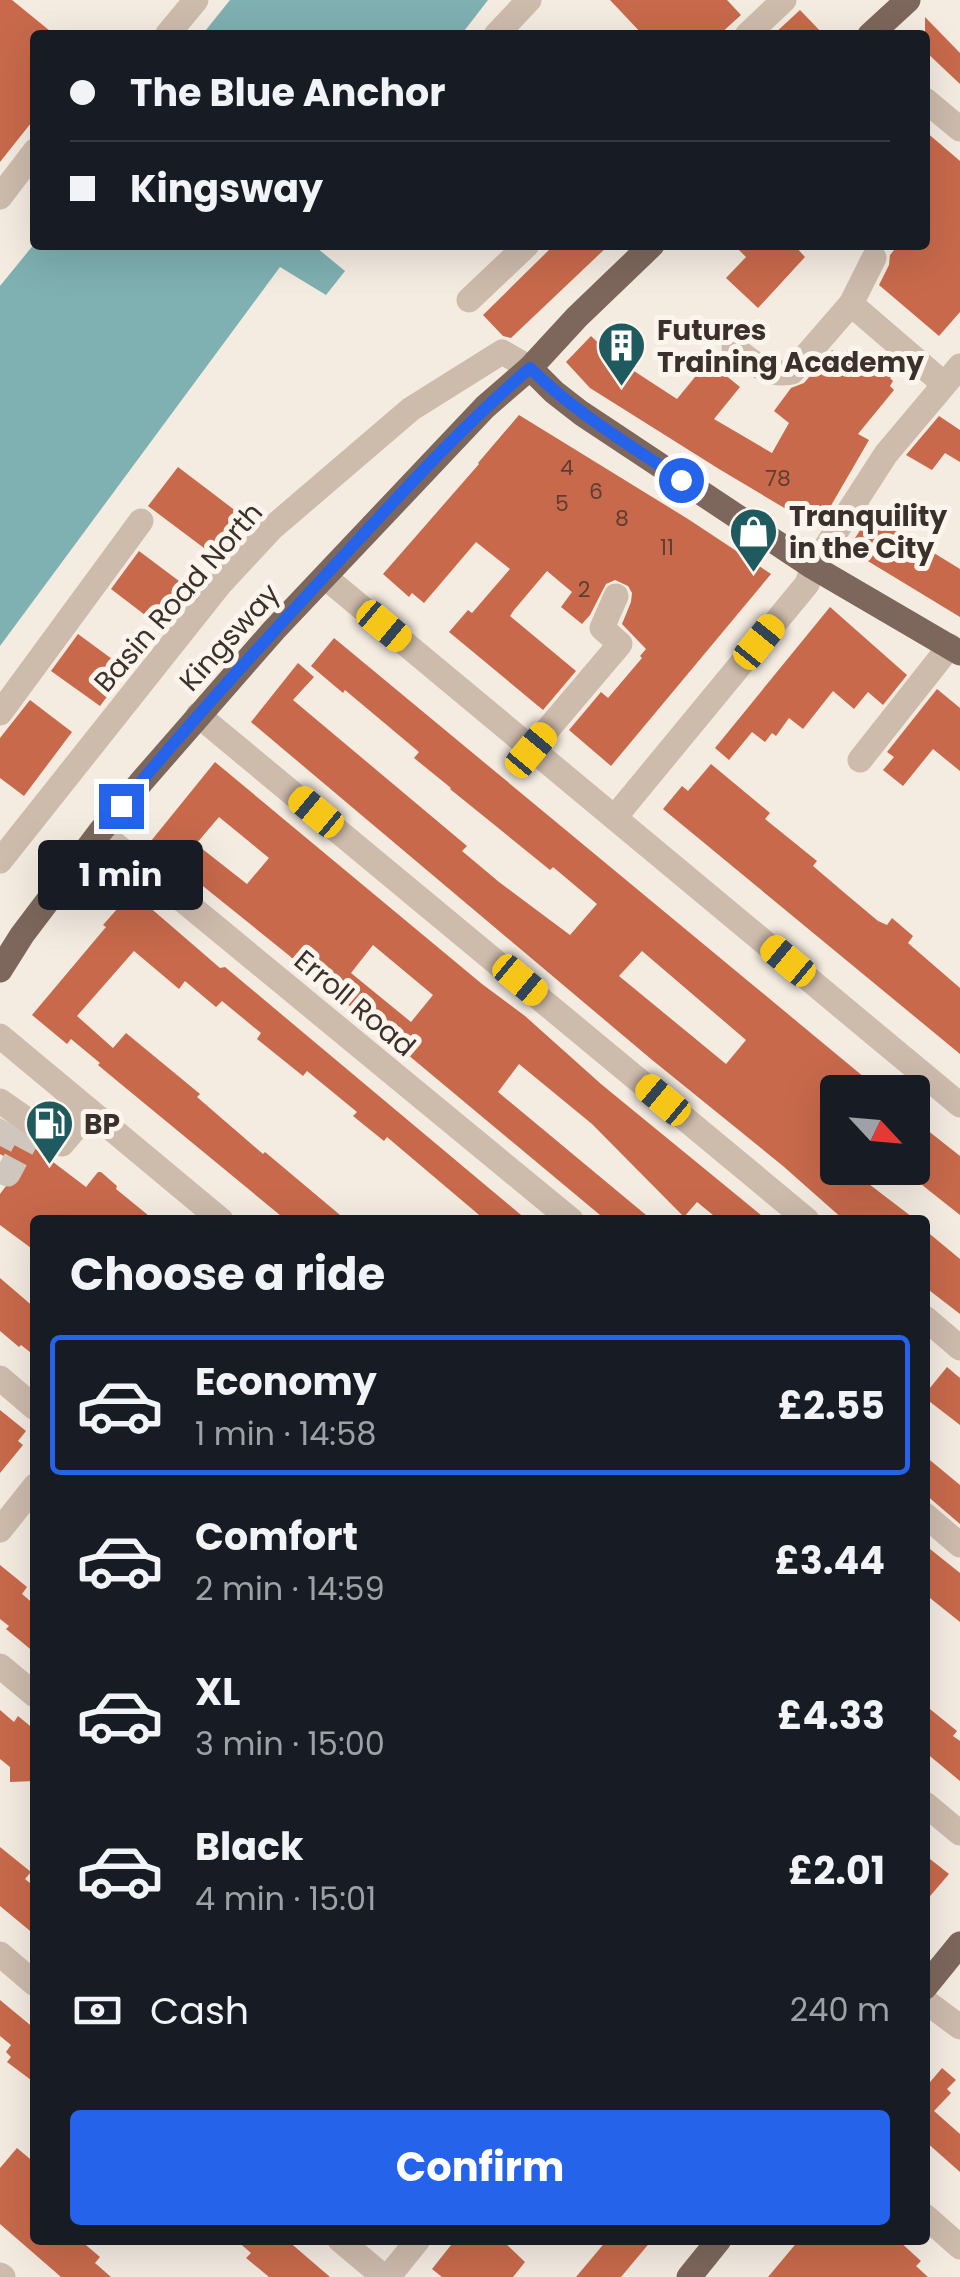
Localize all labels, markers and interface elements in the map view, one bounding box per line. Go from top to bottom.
text: The Blue Anchor [130,66,446,119]
text: Kingsway [130,162,323,215]
place label: Futures Training Academy [657,311,924,382]
building icon: Futures Training Academy [596,320,648,388]
house number: 4 [560,452,574,483]
route start [659,458,704,503]
house number: 78 [765,463,791,494]
house number: 6 [589,476,603,507]
house number: 5 [555,488,569,519]
street label: Basin Road North [85,494,272,700]
place label: Tranquility in the City [789,497,947,568]
house number: 8 [615,503,629,534]
shop icon: Tranquility in the City [728,506,780,574]
house number: 11 [660,532,674,563]
house number: 2 [578,574,590,605]
street label: Kingsway [170,575,288,700]
car [351,595,417,657]
car [728,609,790,675]
car [500,717,562,783]
car [283,781,349,843]
route end [99,784,144,829]
callout: 1 min [38,841,204,911]
text: 1 min [79,852,162,897]
car [755,930,821,992]
street label: Erroll Road [286,941,424,1066]
car [487,949,553,1011]
car [630,1069,696,1131]
north arrow [820,1075,930,1185]
map controls [820,1075,930,1185]
fuel station icon: BP [23,1098,75,1166]
place label: BP [84,1105,120,1144]
text: Choose a ride [70,1243,385,1306]
text: Economy [195,1355,377,1408]
icon: car [75,1360,165,1450]
text: £2.55 [778,1379,885,1432]
text: 1 min · 14:58 [195,1411,376,1456]
text: Comfort [195,1510,358,1563]
icon: car [75,1515,165,1605]
text: £3.44 [775,1534,885,1587]
text: 2 min · 14:59 [195,1566,385,1611]
text: XL [195,1665,240,1718]
icon: car [75,1670,165,1760]
text: £4.33 [777,1689,885,1742]
text: 3 min · 15:00 [195,1721,385,1766]
text: Black [195,1820,304,1873]
icon: car [75,1825,165,1915]
text: £2.01 [788,1844,885,1897]
text: 4 min · 15:01 [195,1876,376,1921]
icon: cash [70,1983,125,2038]
text: Cash [150,1984,249,2037]
text: 240 m [790,1987,890,2032]
button: Confirm [70,2110,890,2225]

